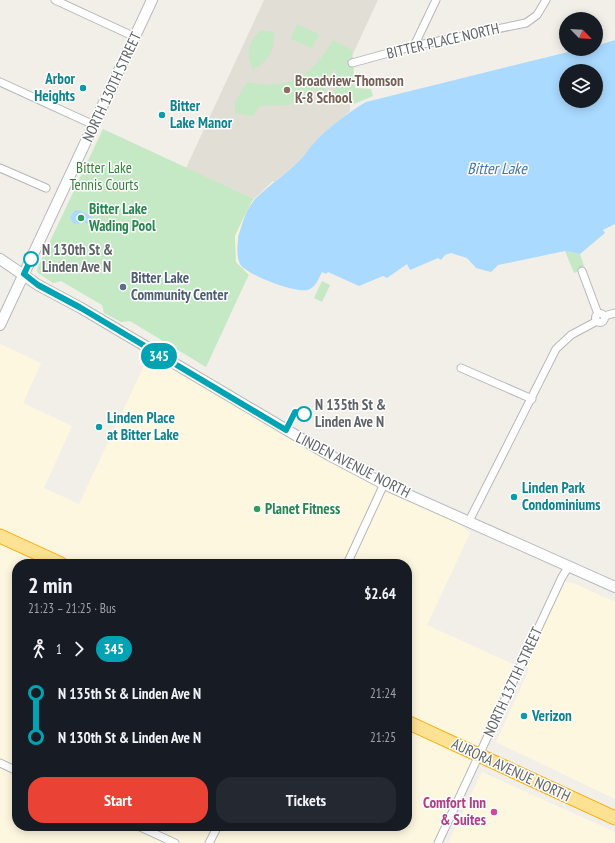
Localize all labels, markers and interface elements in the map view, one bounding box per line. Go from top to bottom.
north arrow [559,12,603,56]
map controls [559,12,603,108]
street label: BITTER PLACE NORTH [385,18,501,63]
street label: NORTH 130TH STREET [78,29,145,145]
button: layers [559,64,603,108]
place label: Arbor Heights [34,69,76,105]
place label: Broadview-Thomson K-8 School [295,71,404,107]
marker: Arbor Heights [78,83,88,93]
marker: Broadview-Thomson K-8 School [282,85,292,95]
place label: Bitter Lake Manor [170,96,233,132]
marker: Bitter Lake Manor [157,110,167,120]
park label: Bitter Lake Tennis Courts [69,158,139,194]
water label: Bitter Lake [467,158,528,178]
place label: Bitter Lake Wading Pool [88,199,156,235]
marker: Bitter Lake Wading Pool [76,213,86,223]
place label: N 130th St & Linden Ave N [42,240,113,276]
marker: N 130th St & Linden Ave N [23,251,39,267]
place label: Bitter Lake Community Center [131,268,229,304]
marker: Bitter Lake Community Center [118,282,128,292]
line badge: 345 [136,343,182,369]
text: 345 [149,347,169,365]
place label: N 135th St & Linden Ave N [315,395,386,431]
marker: N 135th St & Linden Ave N [296,406,312,422]
place label: Linden Place at Bitter Lake [107,408,179,444]
marker: Linden Place at Bitter Lake [94,422,104,432]
street label: LINDEN AVENUE NORTH [293,428,414,502]
place label: Linden Park Condominiums [522,478,601,514]
marker: Linden Park Condominiums [509,492,519,502]
place label: Planet Fitness [265,499,340,518]
marker: Planet Fitness [252,504,262,514]
text: 2 min [28,571,72,599]
text: $2.64 [364,584,396,603]
text: 21:23 – 21:25 · Bus [28,600,116,617]
street label: NORTH 137TH STREET [479,624,546,740]
icon: walk [28,638,50,660]
icon: forward [68,638,90,660]
text: 345 [104,640,124,658]
text: 1 [56,641,62,658]
text: N 135th St & Linden Ave N [58,684,201,703]
text: 21:24 [370,685,396,702]
place label: Verizon [531,706,572,725]
marker: Verizon [519,711,529,721]
text: N 130th St & Linden Ave N [58,728,201,747]
text: 21:25 [370,729,396,746]
street label: AURORA AVENUE NORTH [449,734,574,805]
button: Start [28,777,208,823]
button: Tickets [216,777,396,823]
place label: Comfort Inn & Suites [423,793,486,829]
marker: Comfort Inn & Suites [489,807,499,817]

